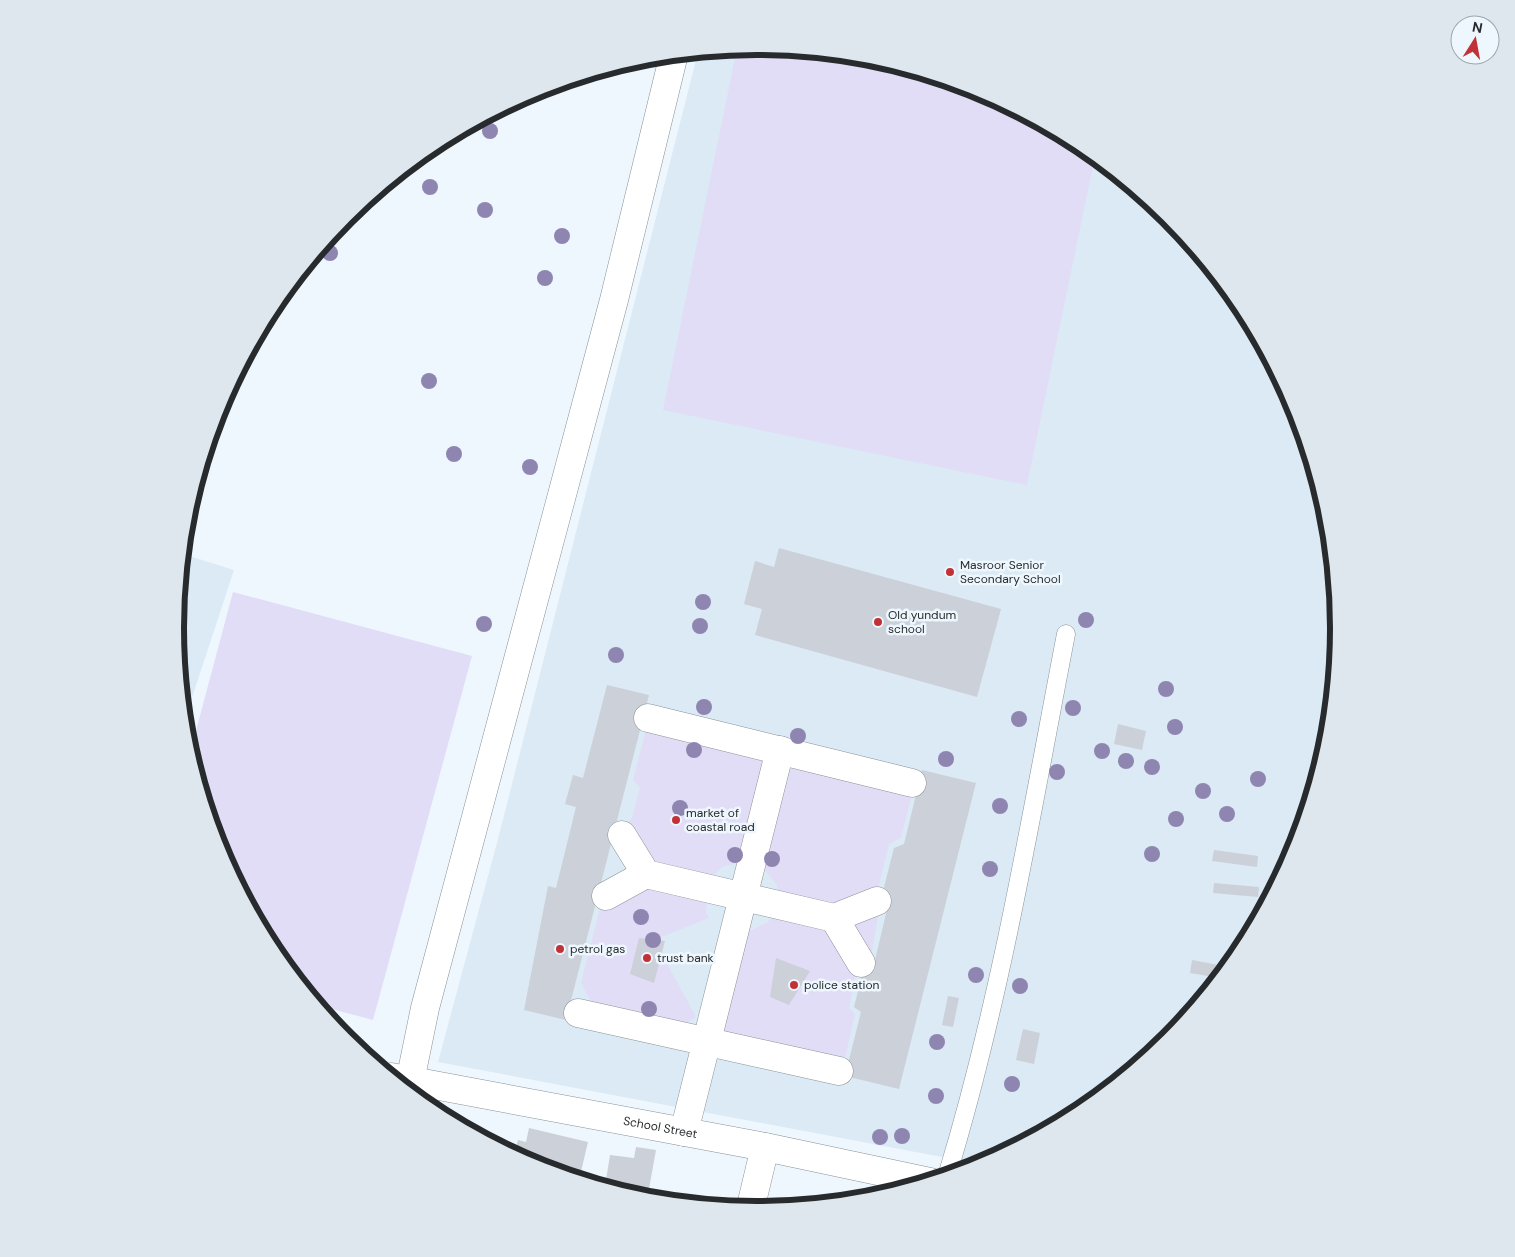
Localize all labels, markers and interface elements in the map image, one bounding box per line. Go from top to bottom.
north arrow [1450,15,1500,65]
text: N [1471,17,1484,37]
place label: Masroor Senior Secondary School [960,557,1061,587]
marker: Masroor Senior Secondary School [944,566,956,578]
place label: Old yundum school [888,607,956,637]
marker: Old yundum school [872,616,884,628]
place label: market of coastal road [686,805,755,835]
marker: market of coastal road [670,814,682,826]
place label: petrol gas [570,941,625,957]
marker: petrol gas [554,943,566,955]
place label: trust bank [657,950,714,966]
marker: trust bank [641,952,653,964]
place label: police station [804,977,880,993]
marker: police station [788,979,800,991]
street label: School Street [622,1113,699,1142]

